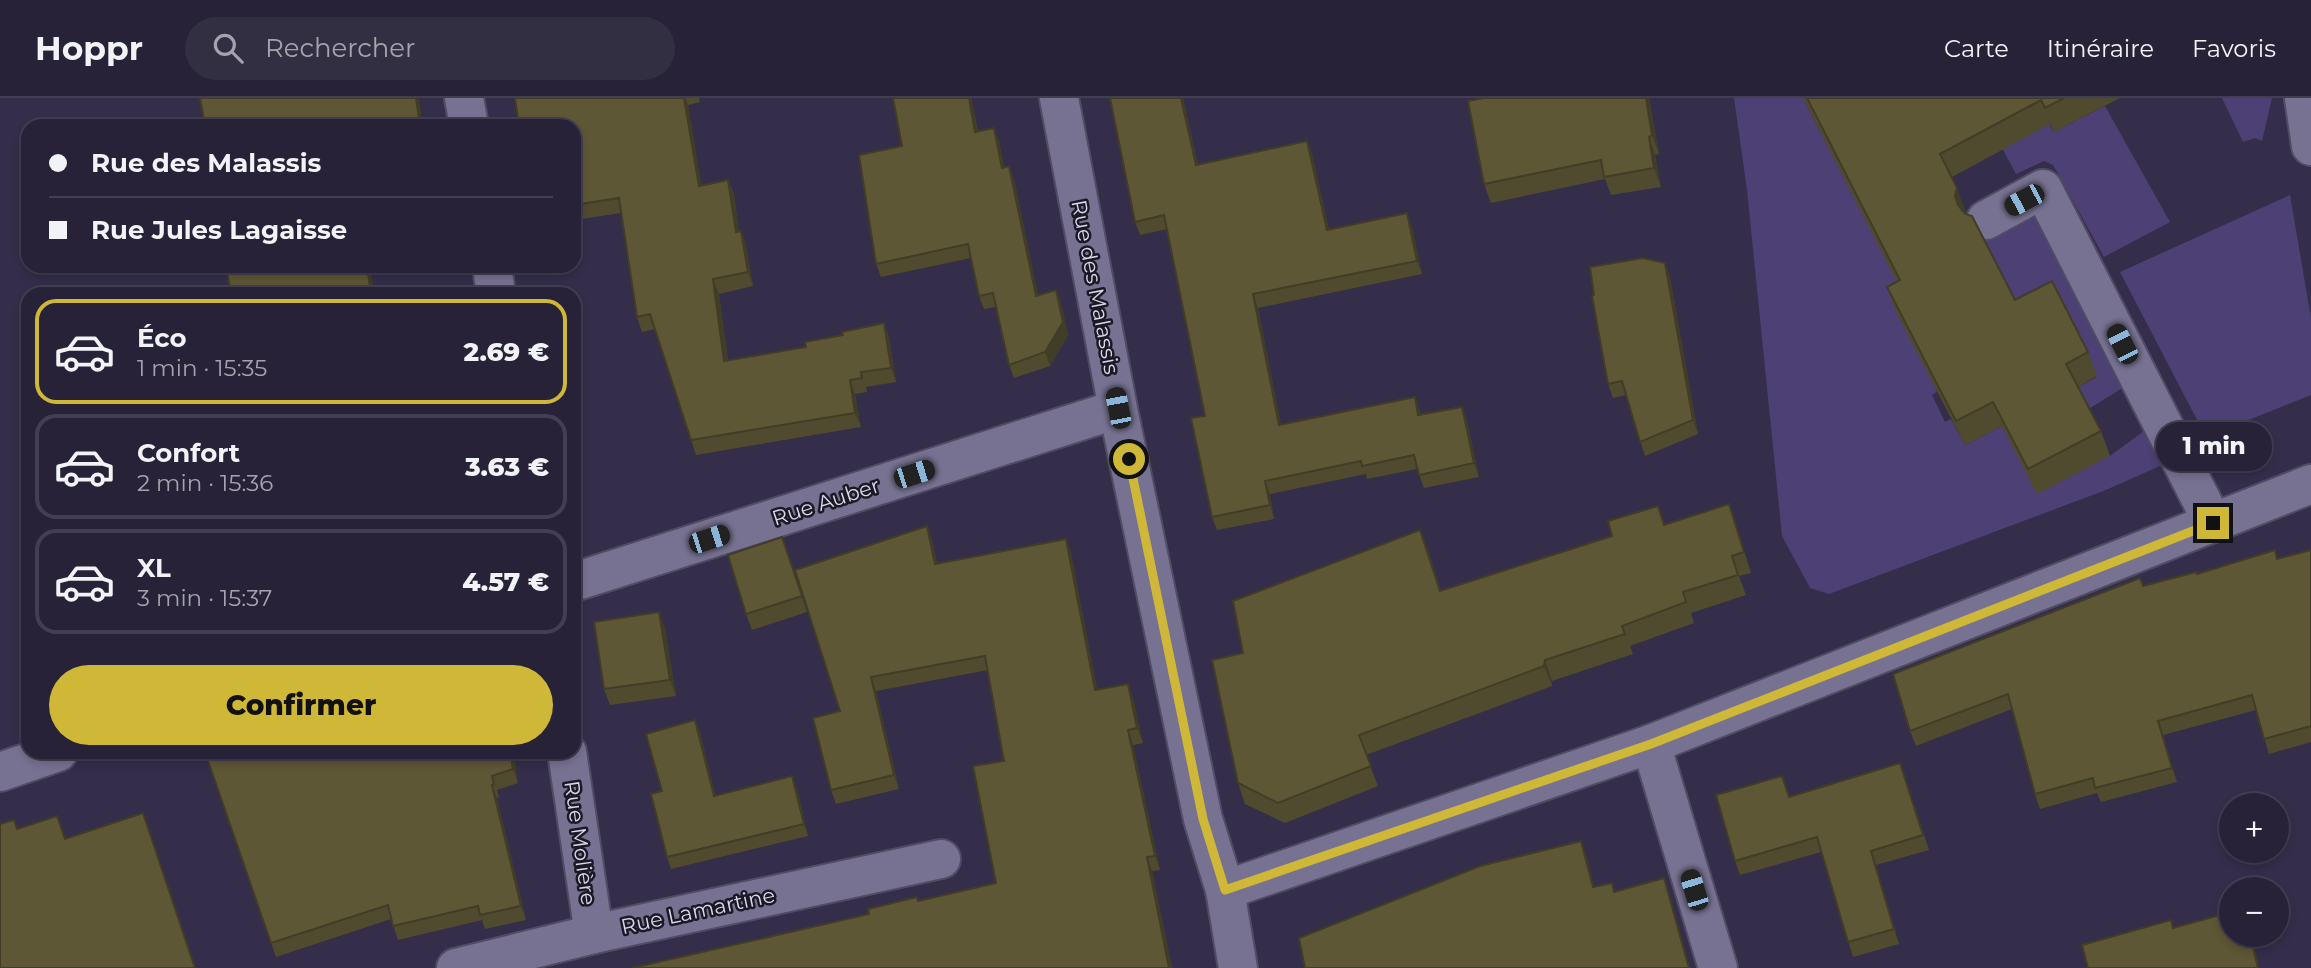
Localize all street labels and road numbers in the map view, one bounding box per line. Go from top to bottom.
street label: Rue des Malassis [1066,198,1125,376]
street label: Rue Auber [769,472,883,531]
street label: Rue Molière [559,779,602,907]
street label: Rue Lamartine [619,882,777,939]

